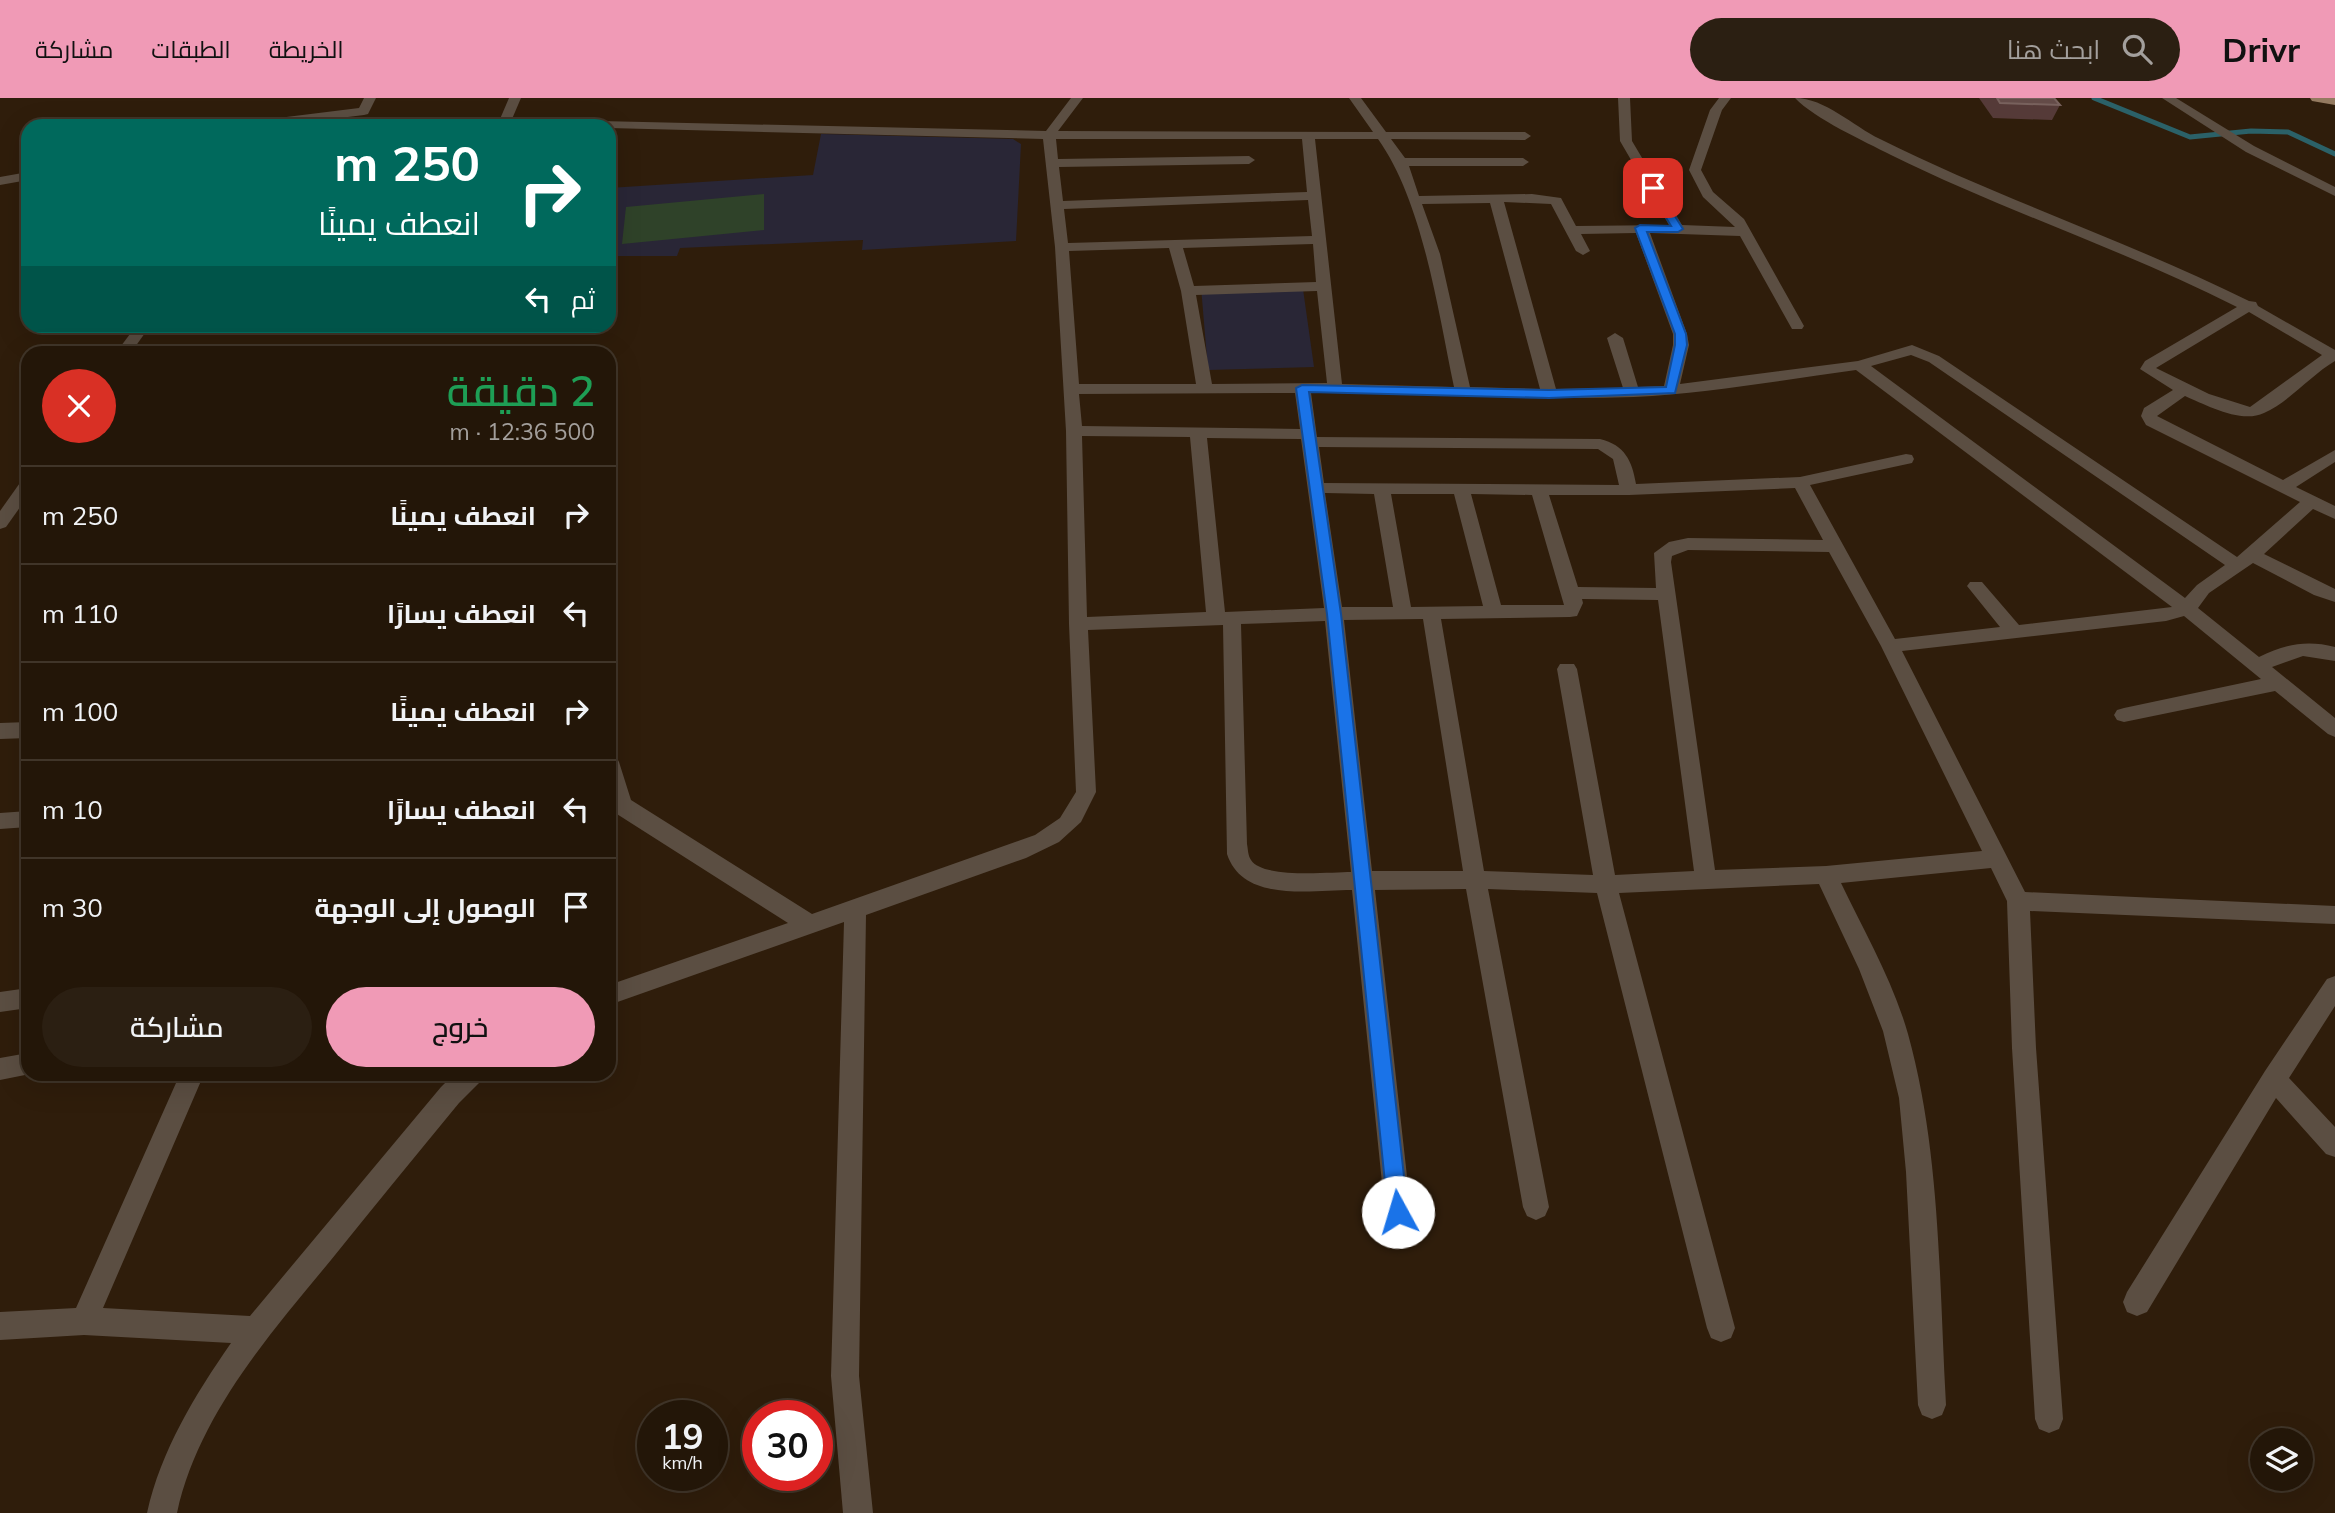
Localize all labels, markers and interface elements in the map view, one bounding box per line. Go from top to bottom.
search box [1690,18,2180,81]
text: Drivr [2222,29,2300,70]
icon: search [2118,30,2156,68]
text: ابحث هنا [2007,33,2100,66]
text: مشاركة [35,34,113,64]
text: الطبقات [151,34,231,64]
text: الخريطة [269,34,344,64]
text: 250 m [334,132,480,193]
icon: right [504,147,595,238]
pin [1623,158,1683,218]
icon: arrive [1634,169,1672,207]
text: انعطف يمينًا [318,203,480,243]
icon: left [519,280,557,318]
text: ثم [571,283,595,316]
text: 2 دقيقة [447,364,595,417]
button: close [42,369,116,443]
text: 500 m · 12:36 [450,417,595,446]
icon: right [557,496,595,534]
text: 250 m [42,499,118,532]
text: انعطف يمينًا [390,499,536,532]
icon: left [557,594,595,632]
text: 110 m [42,597,118,630]
text: انعطف يسارًا [387,597,536,630]
icon: right [557,692,595,730]
text: 100 m [42,695,118,728]
text: انعطف يمينًا [390,695,536,728]
icon: left [557,790,595,828]
text: 10 m [42,793,103,826]
text: انعطف يسارًا [387,793,536,826]
icon: arrive [557,888,595,926]
text: 30 m [42,891,103,924]
text: الوصول إلى الوجهة [315,891,536,924]
button: مشاركة [42,987,312,1067]
button: خروج [326,987,595,1067]
position arrow [1361,1175,1435,1249]
speed limit sign: 30 [742,1400,833,1491]
text: 19 [661,1414,704,1458]
map controls [2250,1428,2313,1491]
button: layers [2250,1428,2313,1491]
text: km/h [662,1451,703,1474]

